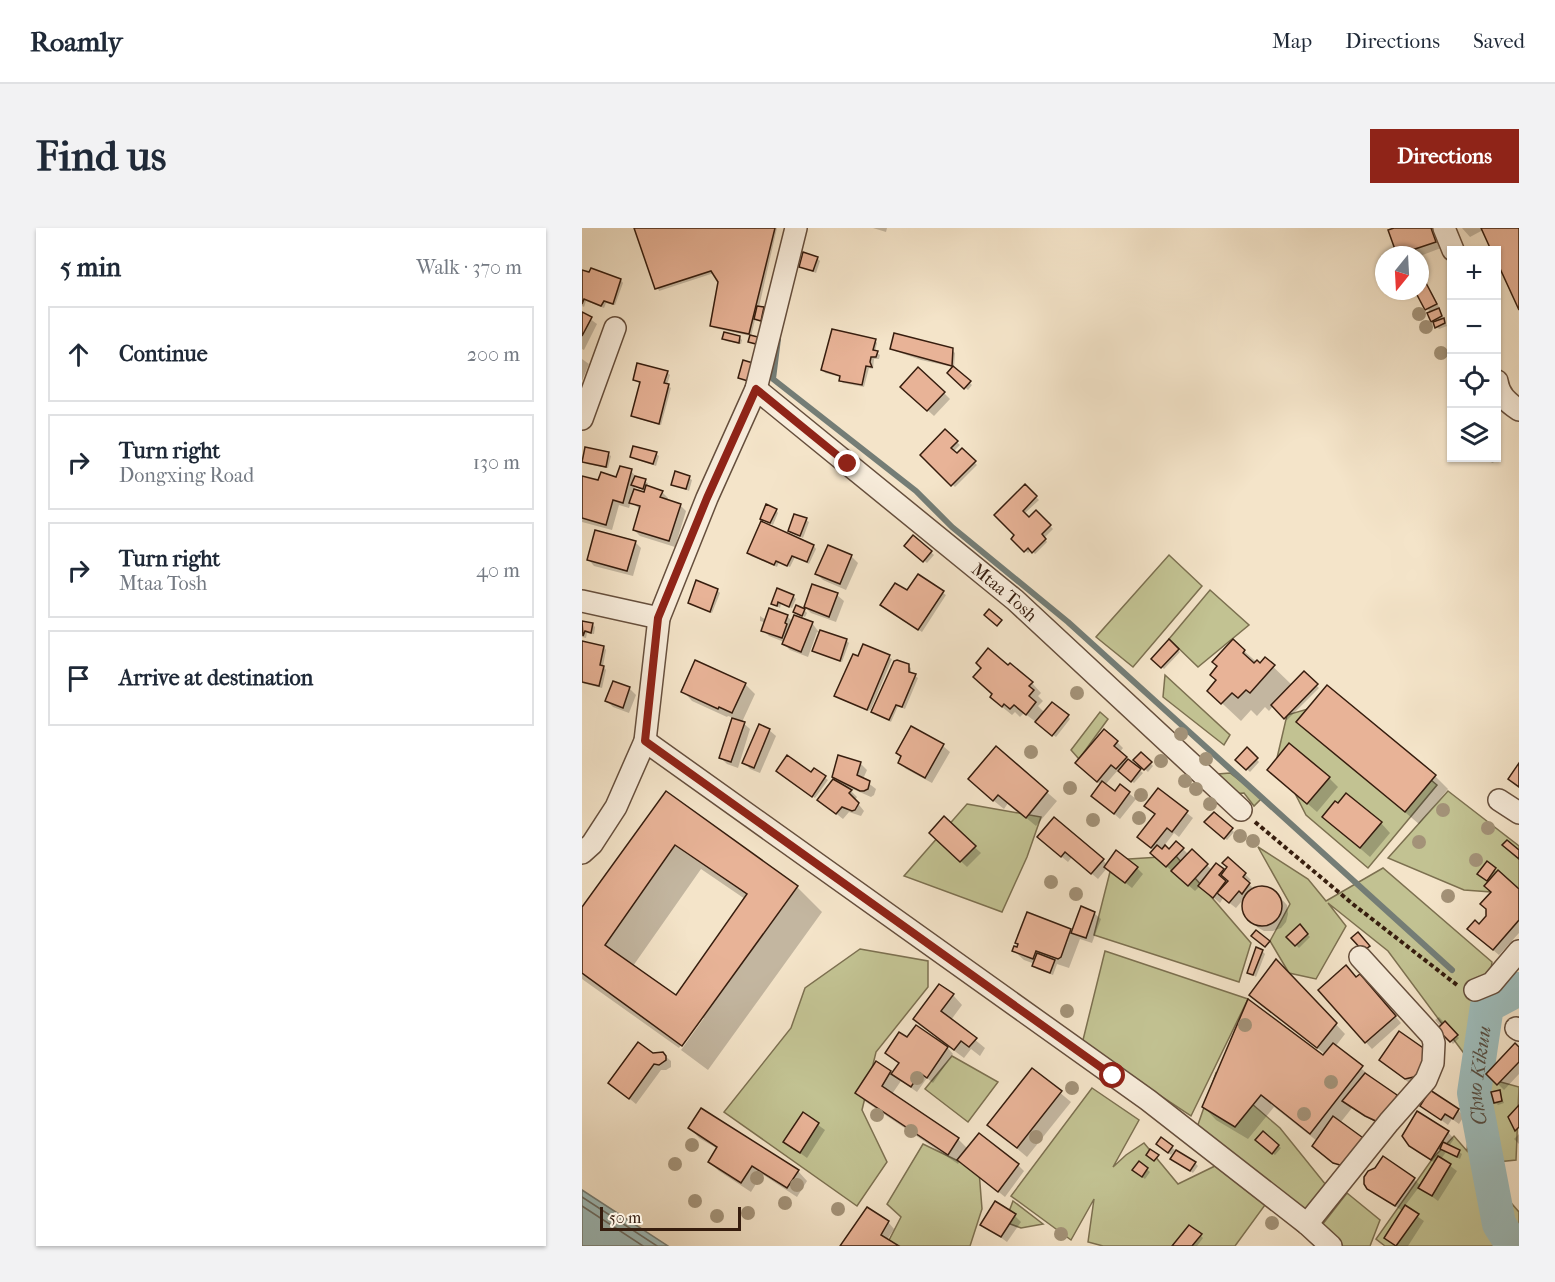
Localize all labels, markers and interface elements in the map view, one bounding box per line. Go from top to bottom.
text: Roamly [30,25,122,58]
text: Map [1272,29,1312,53]
text: Directions [1345,29,1440,53]
text: Saved [1473,29,1525,53]
button: Directions [1370,129,1519,183]
text: Find us [36,132,166,181]
north arrow [1375,246,1429,300]
map controls [1447,246,1501,462]
button: + [1447,246,1501,300]
text: 5 min [60,252,121,283]
text: Walk · 370 m [416,256,522,279]
button: − [1447,300,1501,354]
icon: ahead [62,338,95,371]
text: Continue [119,341,208,367]
text: 200 m [467,343,520,366]
button: locate [1447,354,1501,408]
button: layers [1447,408,1501,462]
text: Turn right [119,438,220,464]
icon: right [62,446,95,479]
route end [834,450,860,476]
text: 130 m [473,451,520,474]
text: Dongxing Road [119,464,254,487]
text: Turn right [119,546,220,572]
icon: right [62,554,95,587]
text: 40 m [476,559,520,582]
street label: Mtaa Tosh [967,559,1041,626]
text: Mtaa Tosh [119,572,207,595]
icon: arrive [62,662,95,695]
text: Arrive at destination [119,665,313,691]
water label: Chuo Kikuu [1463,1024,1496,1127]
route start [1099,1062,1125,1088]
scale bar [600,1204,741,1232]
text: 50 m [609,1208,641,1227]

